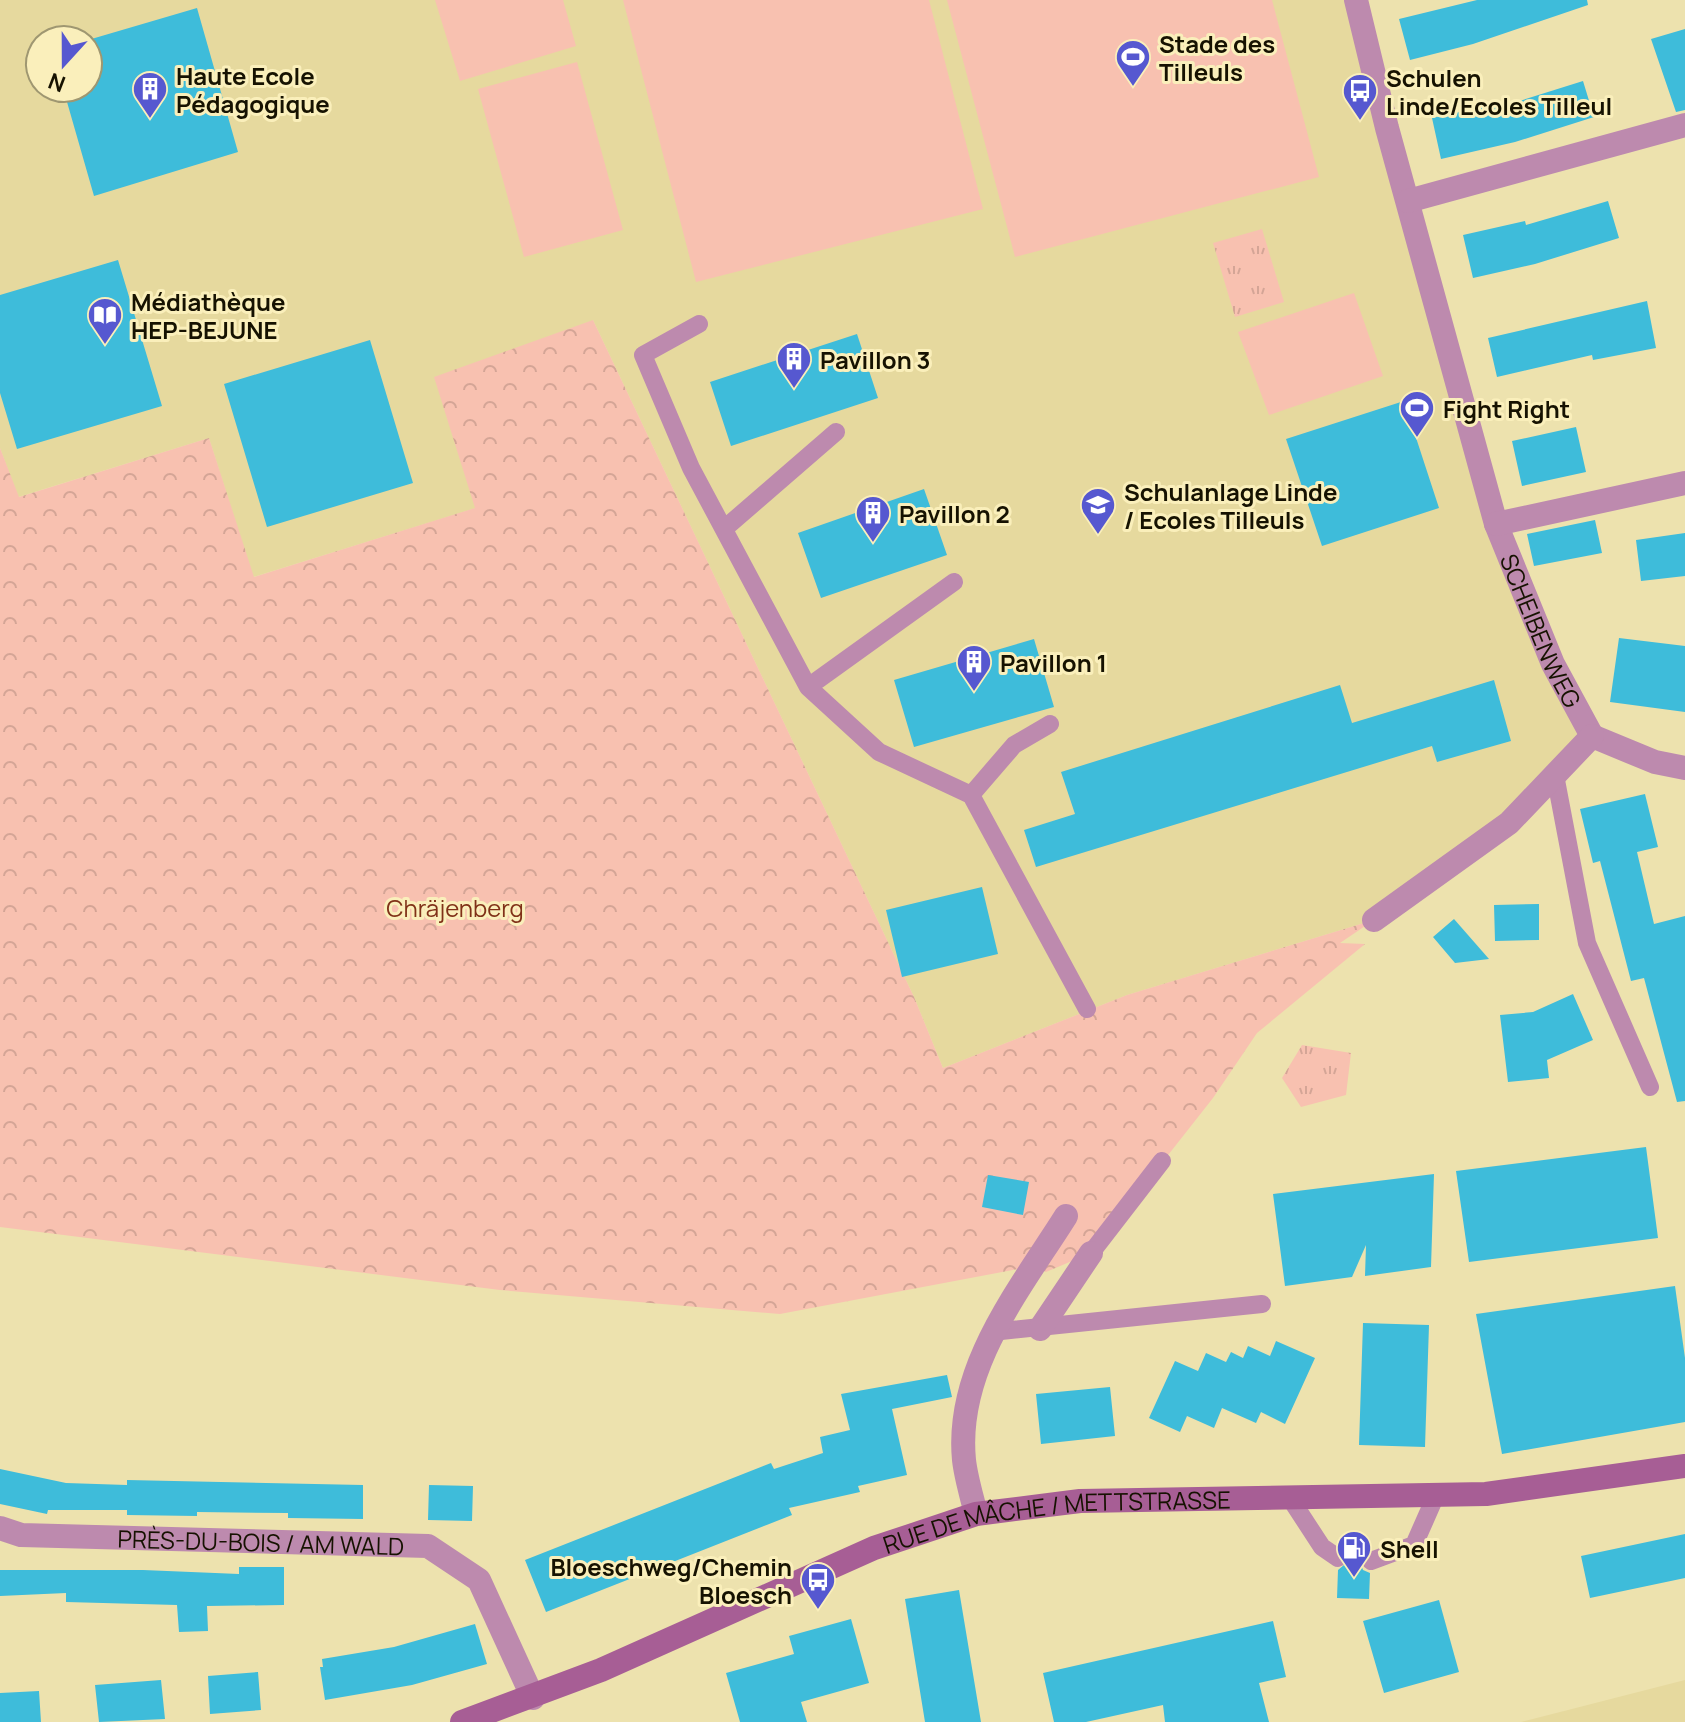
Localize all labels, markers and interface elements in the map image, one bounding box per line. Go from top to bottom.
north arrow [24,24,104,104]
place label: Stade des Tilleuls [1159,27,1275,88]
sports icon: Stade des Tilleuls [1114,38,1152,88]
place label: Haute Ecole Pédagogique [176,59,330,120]
place label: Schulen Linde/Ecoles Tilleul [1386,61,1612,122]
text: N [44,66,70,100]
building icon: Haute Ecole Pédagogique [131,70,169,120]
bus stop icon: Schulen Linde/Ecoles Tilleul [1341,72,1379,122]
place label: Médiathèque HEP-BEJUNE [131,285,285,346]
library icon: Médiathèque HEP-BEJUNE [86,296,124,346]
building icon: Pavillon 3 [775,340,813,390]
place label: Pavillon 3 [820,343,930,376]
sports icon: Fight Right [1398,389,1436,439]
place label: Fight Right [1443,392,1570,425]
place label: Schulanlage Linde / Ecoles Tilleuls [1124,475,1337,536]
school or university icon: Schulanlage Linde / Ecoles Tilleuls [1079,486,1117,536]
building icon: Pavillon 2 [854,494,892,544]
place label: Pavillon 2 [899,497,1010,530]
street label: SCHEIBENWEG [1493,548,1590,713]
building icon: Pavillon 1 [955,643,993,693]
place label: Pavillon 1 [1000,646,1107,679]
park label: Chräjenberg [386,891,524,924]
street label: RUE DE MÂCHE / METTSTRASSE [878,1482,1231,1560]
street label: PRÈS-DU-BOIS / AM WALD [117,1521,405,1562]
fuel station icon: Shell [1335,1529,1373,1579]
place label: Shell [1380,1532,1439,1565]
place label: Bloeschweg/Chemin Bloesch [550,1550,792,1611]
bus stop icon: Bloeschweg/Chemin Bloesch [799,1561,837,1611]

